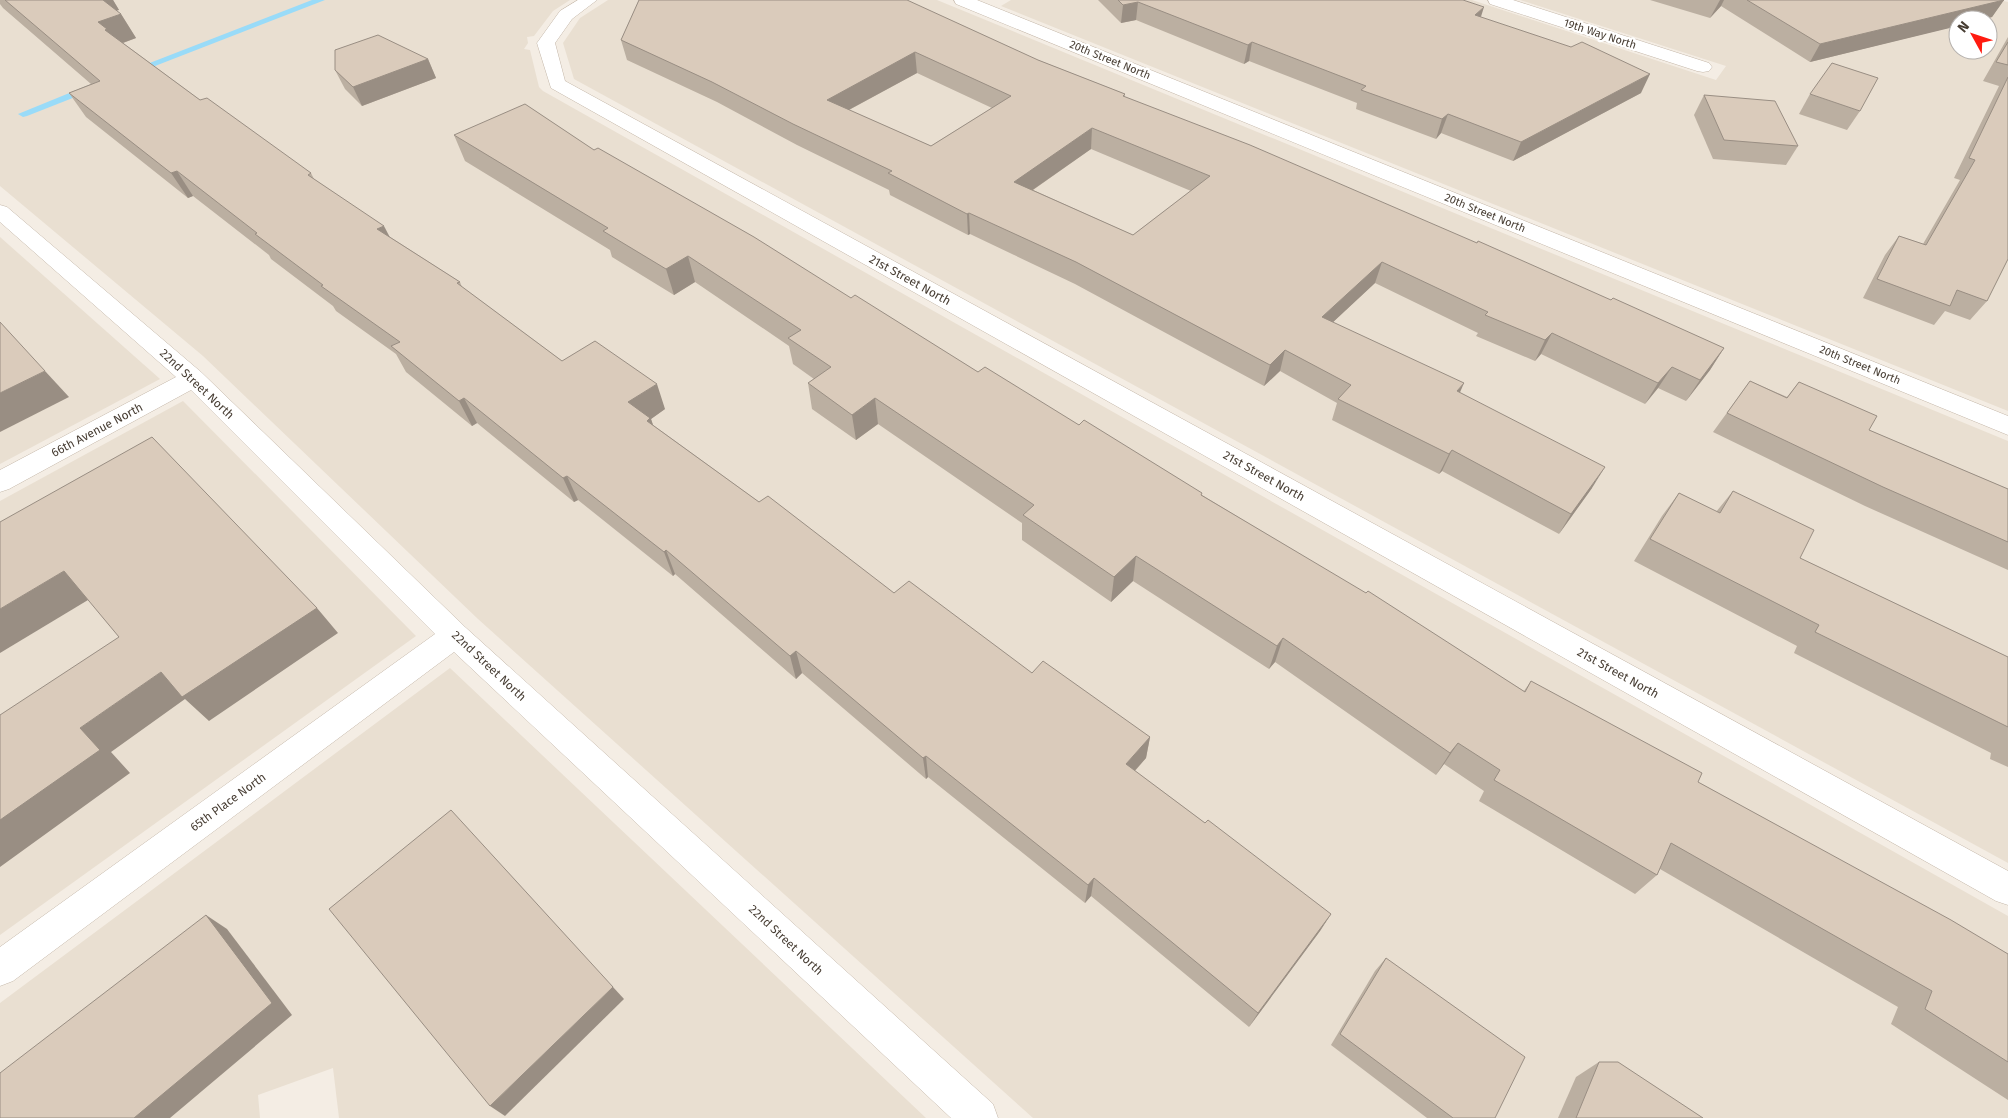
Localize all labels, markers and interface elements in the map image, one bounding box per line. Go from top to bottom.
north arrow [1948,10,1998,60]
street label: 19th Way North [1562,16,1638,52]
text: N [1954,18,1973,36]
street label: 20th Street North [1068,38,1152,82]
street label: 20th Street North [1443,191,1527,235]
street label: 21st Street North [867,252,953,308]
street label: 20th Street North [1818,343,1902,387]
street label: 22nd Street North [157,346,237,422]
street label: 66th Avenue North [49,400,145,460]
street label: 21st Street North [1221,448,1307,504]
street label: 22nd Street North [449,628,529,704]
street label: 21st Street North [1575,645,1661,701]
street label: 65th Place North [187,770,269,834]
street label: 22nd Street North [746,902,826,978]

